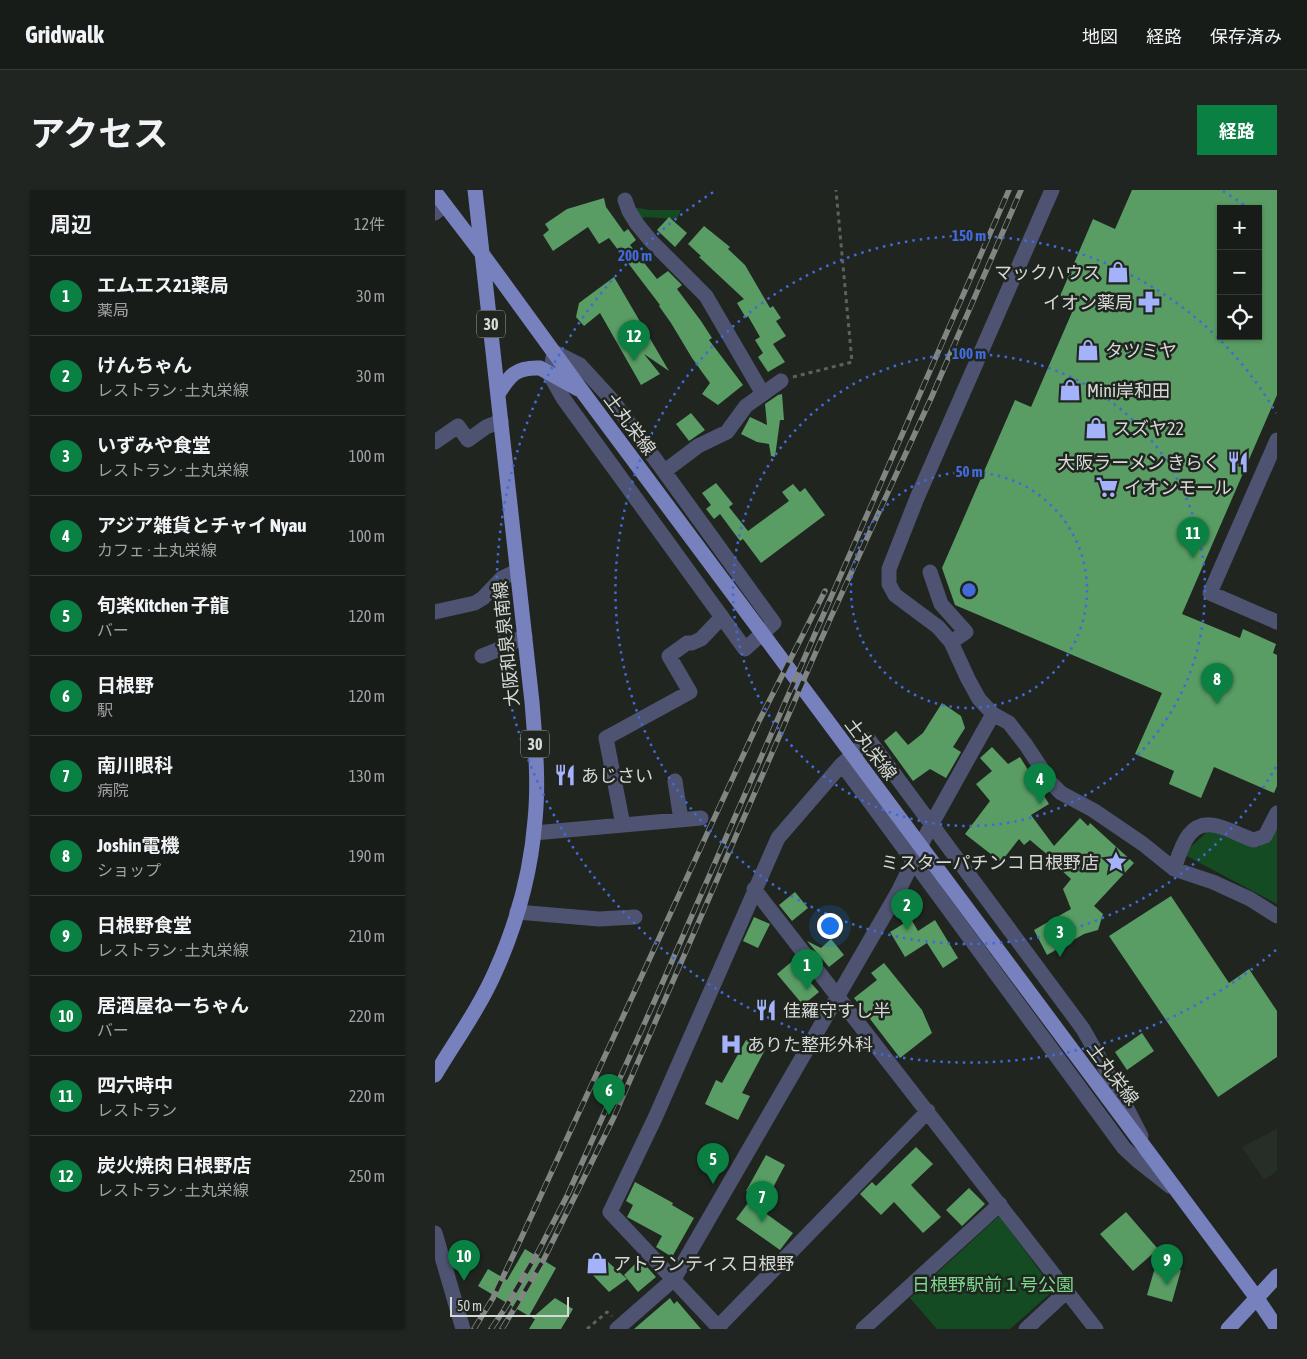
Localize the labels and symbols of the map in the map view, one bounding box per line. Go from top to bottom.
text: 150 m [952,227,986,244]
text: 200 m [618,247,652,264]
shop icon: マックハウス [1105,259,1131,285]
place label: マックハウス [994,262,1101,283]
pharmacy icon: イオン薬局 [1136,289,1162,315]
place label: イオン薬局 [1043,292,1133,313]
road number: 30 [477,310,505,338]
pin: 12 [618,320,650,361]
shop icon: タツミヤ [1075,337,1101,363]
place label: タツミヤ [1105,340,1177,361]
text: 100 m [952,345,986,362]
shop icon: Mini岸和田 [1057,377,1083,403]
place label: Mini岸和田 [1087,380,1170,401]
street label: 土丸栄線 [600,389,660,459]
shop icon: スズヤ22 [1083,415,1109,441]
place label: スズヤ22 [1113,418,1184,439]
restaurant icon: 大阪ラーメン きらく [1225,449,1251,475]
place label: 大阪ラーメン きらく [1057,452,1221,473]
text: 50 m [956,463,983,480]
supermarket icon: イオンモール [1094,474,1120,500]
place label: イオンモール [1124,477,1232,498]
pin: 11 [1177,517,1209,558]
street label: 大阪和泉泉南線 [489,580,523,708]
centre of rings [960,581,978,599]
pin: 8 [1201,663,1233,704]
street label: 土丸栄線 [841,714,901,784]
road number: 30 [521,730,549,758]
restaurant icon: あじさい [552,762,578,788]
pin: 4 [1024,763,1056,804]
place label: あじさい [581,765,653,786]
place icon: ミスターパチンコ 日根野店 [1103,849,1129,875]
place label: ミスターパチンコ 日根野店 [881,852,1099,873]
pin: 2 [891,889,923,930]
your location [817,913,843,939]
pin: 3 [1044,916,1076,957]
pin: 1 [791,949,823,990]
restaurant icon: 佳羅守すし半 [753,997,779,1023]
place label: 佳羅守すし半 [783,1000,891,1021]
hospital icon: ありた整形外科 [718,1031,744,1057]
place label: ありた整形外科 [747,1034,873,1055]
street label: 土丸栄線 [1083,1039,1143,1109]
pin: 6 [593,1074,625,1115]
pin: 5 [697,1143,729,1184]
pin: 7 [746,1181,778,1222]
pin: 10 [448,1240,480,1281]
pin: 9 [1151,1244,1183,1285]
shop icon: アトランティス 日根野 [584,1250,610,1276]
place label: アトランティス 日根野 [613,1253,794,1274]
park label: 日根野駅前１号公園 [912,1274,1074,1295]
scale bar [450,1294,569,1317]

